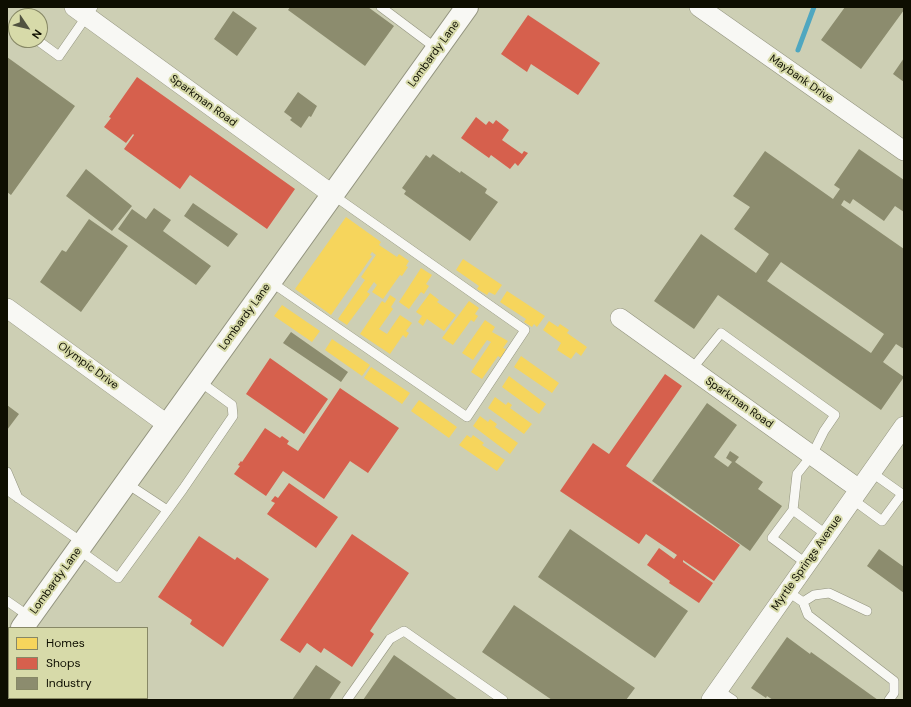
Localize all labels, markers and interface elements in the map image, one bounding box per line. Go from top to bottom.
north arrow [8,8,48,48]
street label: Lombardy Lane [405,18,463,90]
text: N [29,27,45,42]
street label: Maybank Drive [767,52,835,106]
street label: Sparkman Road [167,72,239,130]
street label: Lombardy Lane [216,281,274,353]
street label: Olympic Drive [55,340,121,392]
street label: Sparkman Road [703,375,775,431]
street label: Myrtle Springs Avenue [769,513,845,613]
street label: Lombardy Lane [27,545,85,617]
legend [8,627,148,699]
text: Homes [46,635,85,651]
text: Shops [46,655,81,671]
text: Industry [46,675,92,691]

